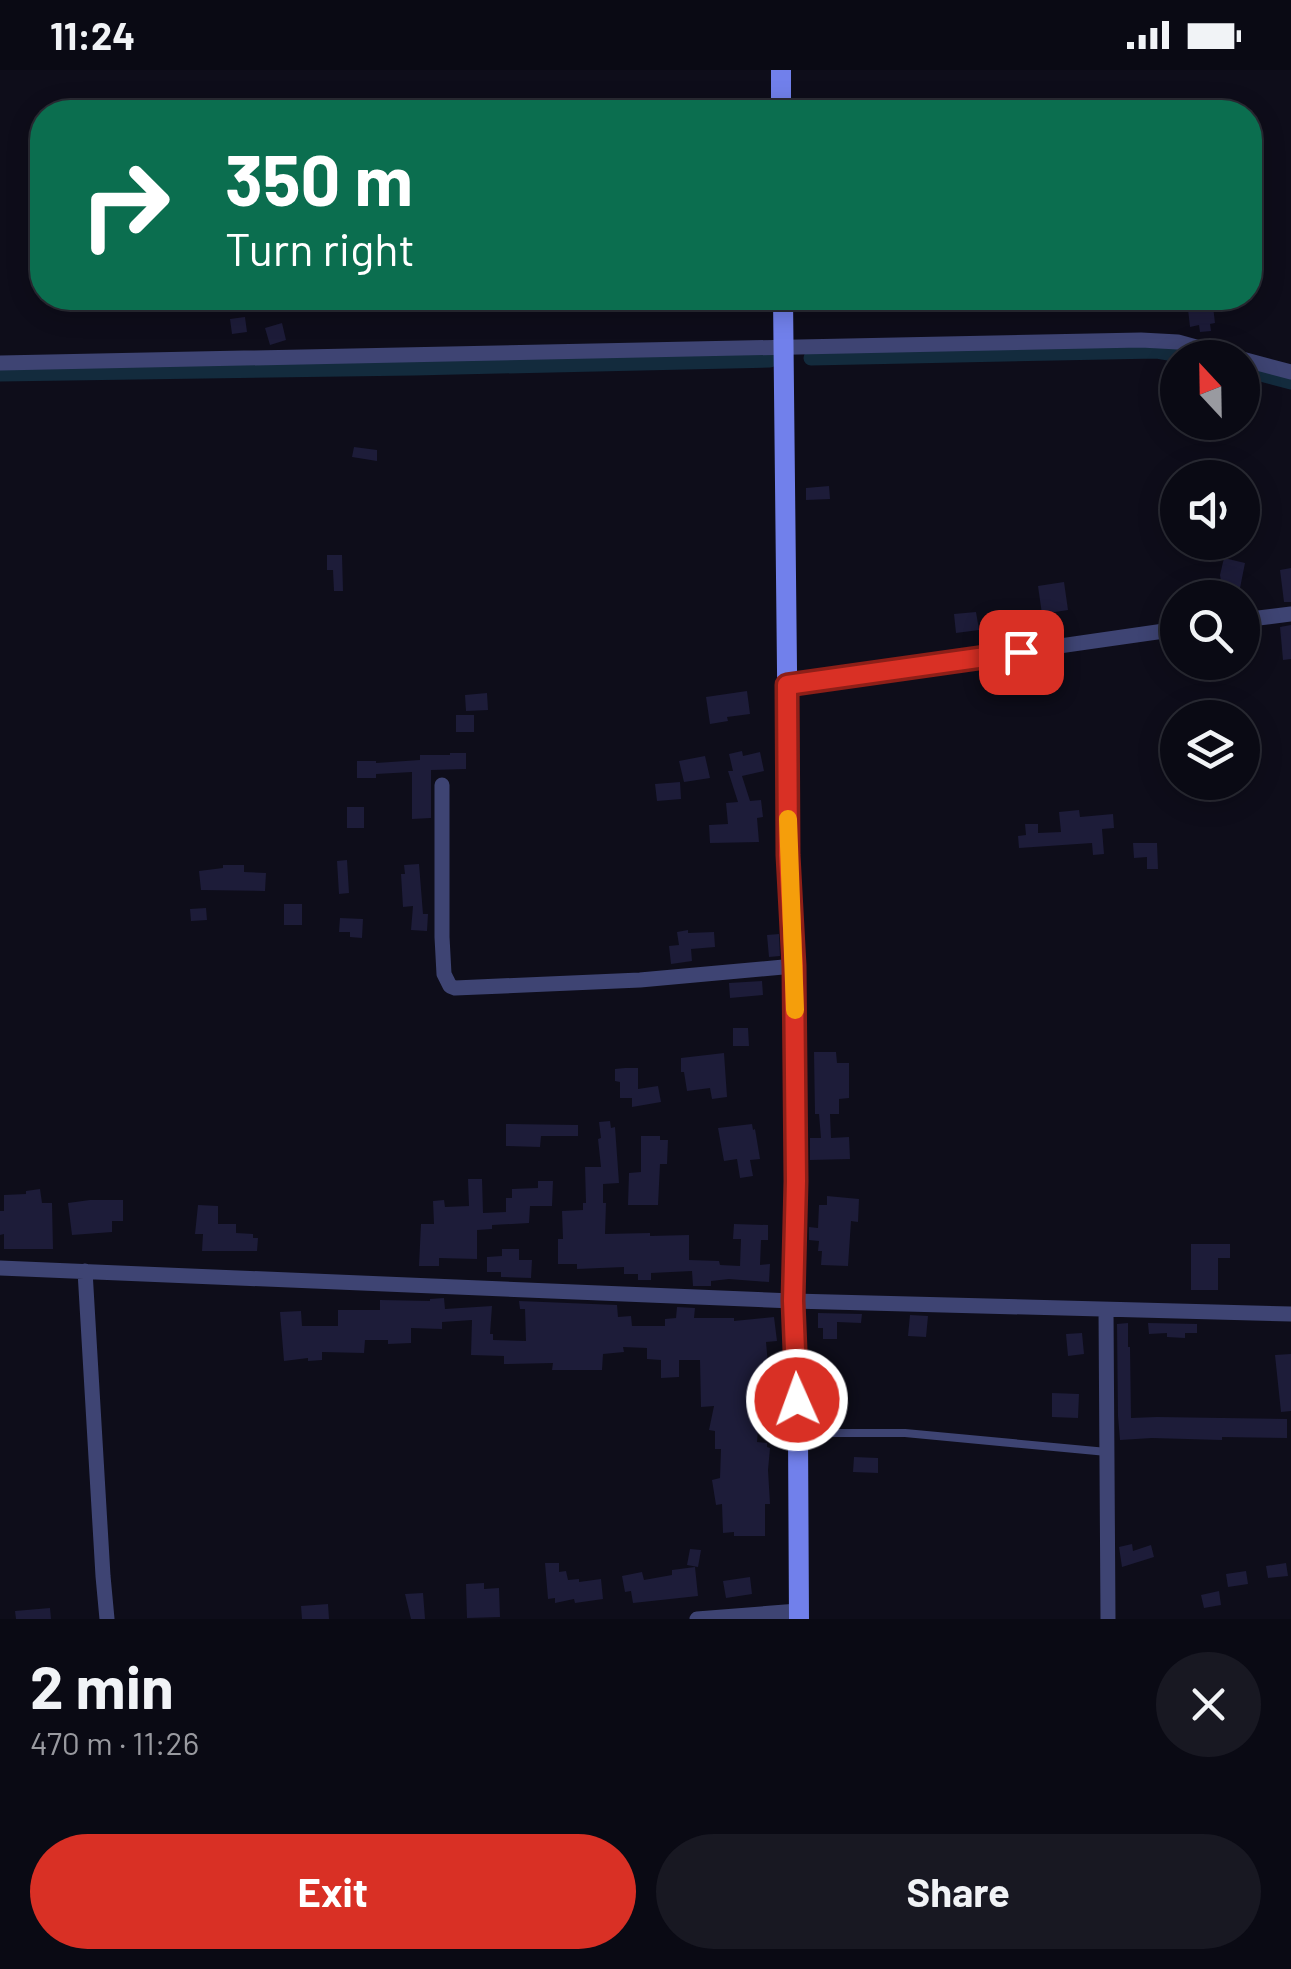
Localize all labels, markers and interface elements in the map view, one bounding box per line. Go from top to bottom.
text: 11:24 [50,12,135,58]
text: 350 m [225,136,413,220]
icon: right [60,140,190,270]
text: Turn right [225,221,415,275]
north arrow [1160,340,1260,440]
map controls [1160,340,1260,800]
button: sound [1160,460,1260,560]
button: search [1160,580,1260,680]
pin [979,610,1064,695]
icon: arrive [994,625,1049,680]
button: layers [1160,700,1260,800]
position arrow [745,1348,849,1452]
text: 2 min [30,1649,174,1721]
button: close [1156,1652,1261,1757]
text: 470 m · 11:26 [30,1723,199,1761]
button: Exit [30,1834,636,1949]
button: Share [656,1834,1261,1949]

